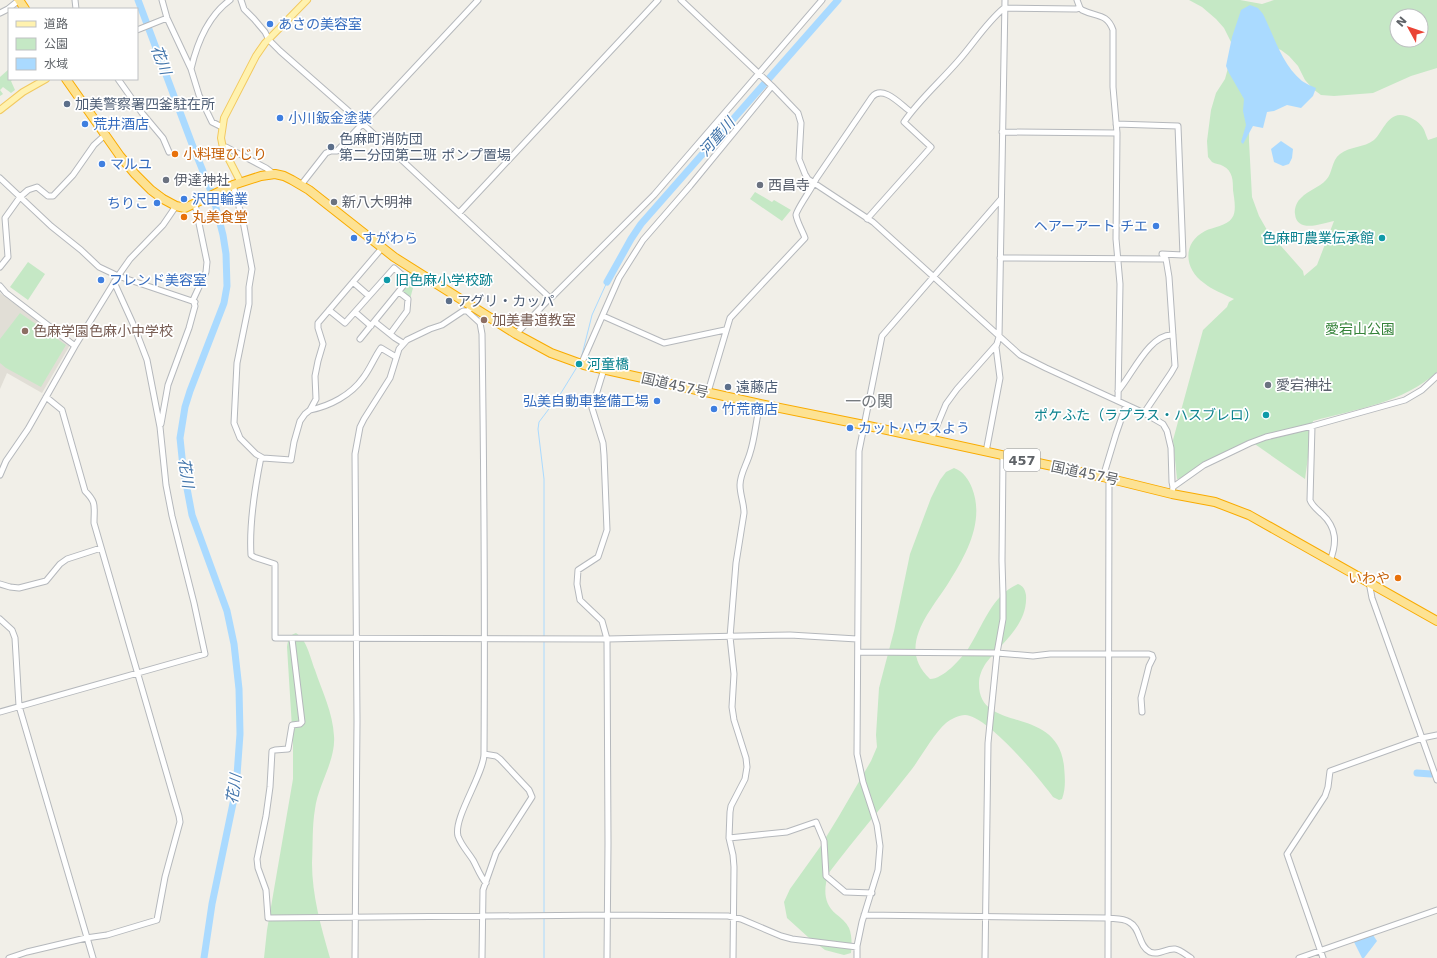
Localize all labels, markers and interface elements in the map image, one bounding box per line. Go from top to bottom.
legend [8,8,138,80]
north arrow [1389,8,1429,48]
text: N [1394,14,1410,30]
place label: あさの美容室 [278,16,362,32]
text: 道路 [44,17,68,31]
marker: あさの美容室 [265,19,275,29]
text: 公園 [44,37,68,51]
water label: 花川 [147,43,175,79]
text: 水域 [44,57,68,71]
place label: 加美警察署四釜駐在所 [75,96,215,112]
marker: 加美警察署四釜駐在所 [62,99,72,109]
place label: 小川鈑金塗装 [288,110,372,126]
marker: 小川鈑金塗装 [275,113,285,123]
water label: 河童川 [695,113,740,160]
place label: 荒井酒店 [93,116,149,132]
marker: 荒井酒店 [80,119,90,129]
place label: 色麻町消防団 第二分団第二班 ポンプ置場 [339,131,511,163]
marker: 色麻町消防団 第二分団第二班 ポンプ置場 [326,142,336,152]
place label: 小料理ひじり [183,146,267,162]
marker: 小料理ひじり [170,149,180,159]
place label: マルユ [110,156,152,172]
marker: マルユ [97,159,107,169]
place label: 伊達神社 [174,172,230,188]
marker: 伊達神社 [161,175,171,185]
place label: 西昌寺 [768,177,810,193]
marker: 西昌寺 [755,180,765,190]
place label: 沢田輪業 [192,191,248,207]
marker: 沢田輪業 [179,194,189,204]
place label: 新八大明神 [342,194,412,210]
place label: ちりこ [107,195,149,211]
marker: 新八大明神 [329,197,339,207]
marker: ちりこ [152,198,162,208]
place label: 丸美食堂 [192,209,248,225]
marker: 丸美食堂 [179,212,189,222]
place label: ヘアーアート チエ [1034,218,1148,234]
marker: ヘアーアート チエ [1151,221,1161,231]
place label: すがわら [362,230,418,246]
place label: 色麻町農業伝承館 [1262,230,1374,246]
marker: すがわら [349,233,359,243]
marker: 色麻町農業伝承館 [1377,233,1387,243]
place label: フレンド美容室 [109,272,207,288]
place label: 旧色麻小学校跡 [395,272,493,288]
marker: フレンド美容室 [96,275,106,285]
marker: 旧色麻小学校跡 [382,275,392,285]
place label: アグリ・カッパ [457,293,554,309]
marker: アグリ・カッパ [444,296,454,306]
place label: 加美書道教室 [492,312,576,328]
marker: 加美書道教室 [479,315,489,325]
park label: 愛宕山公園 [1325,321,1395,337]
place label: 色麻学園色麻小中学校 [33,323,173,339]
marker: 色麻学園色麻小中学校 [20,326,30,336]
place label: 河童橋 [587,356,629,372]
marker: 河童橋 [574,359,584,369]
street label: 国道457号 [640,369,710,401]
place label: 愛宕神社 [1276,377,1332,393]
place label: 遠藤店 [736,379,778,395]
marker: 愛宕神社 [1263,380,1273,390]
marker: 遠藤店 [723,382,733,392]
district label: 一の関 [845,392,893,411]
place label: 弘美自動車整備工場 [523,393,649,409]
marker: 弘美自動車整備工場 [652,396,662,406]
place label: 竹荒商店 [722,401,778,417]
marker: 竹荒商店 [709,404,719,414]
place label: ポケふた（ラプラス・ハスブレロ） [1034,407,1258,423]
marker: ポケふた（ラプラス・ハスブレロ） [1261,410,1271,420]
place label: カットハウスよう [858,420,970,436]
marker: カットハウスよう [845,423,855,433]
road number: 457 [1004,449,1040,471]
water label: 花川 [175,457,198,491]
street label: 国道457号 [1050,458,1120,488]
place label: いわや [1348,570,1390,586]
marker: いわや [1393,573,1403,583]
water label: 花川 [223,771,245,805]

